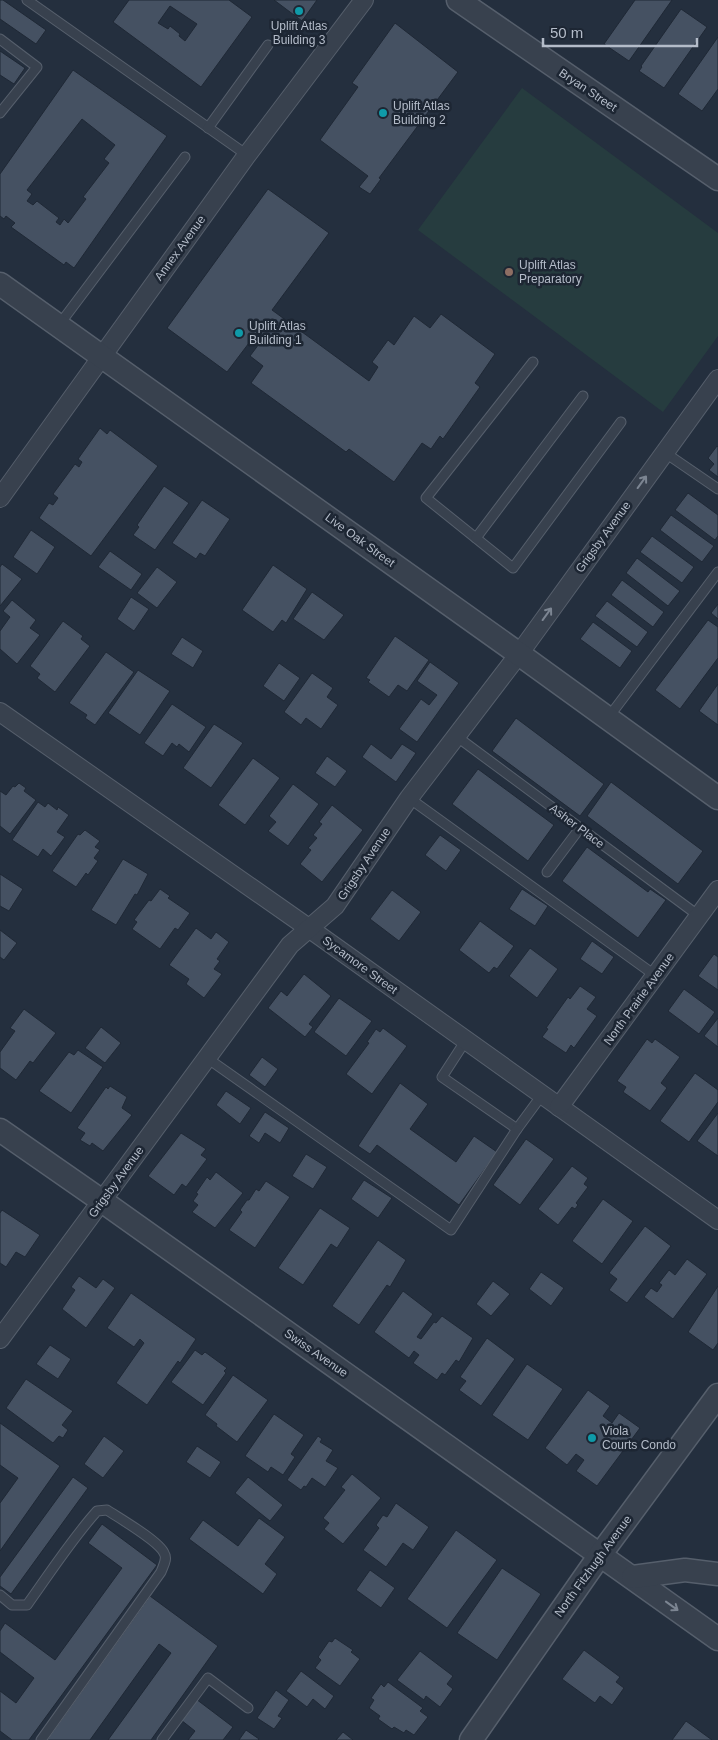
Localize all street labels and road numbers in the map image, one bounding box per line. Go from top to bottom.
street label: Bryan Street [556,66,620,115]
street label: Annex Avenue [152,212,209,283]
street label: Grigsby Avenue [573,498,634,575]
street label: Live Oak Street [322,510,398,570]
street label: Asher Place [547,801,607,851]
street label: Grigsby Avenue [335,825,394,903]
street label: Sycamore Street [320,933,401,997]
street label: North Prairie Avenue [601,950,677,1048]
street label: Grigsby Avenue [86,1143,147,1220]
street label: Swiss Avenue [281,1326,351,1380]
street label: North Fitzhugh Avenue [552,1512,635,1619]

